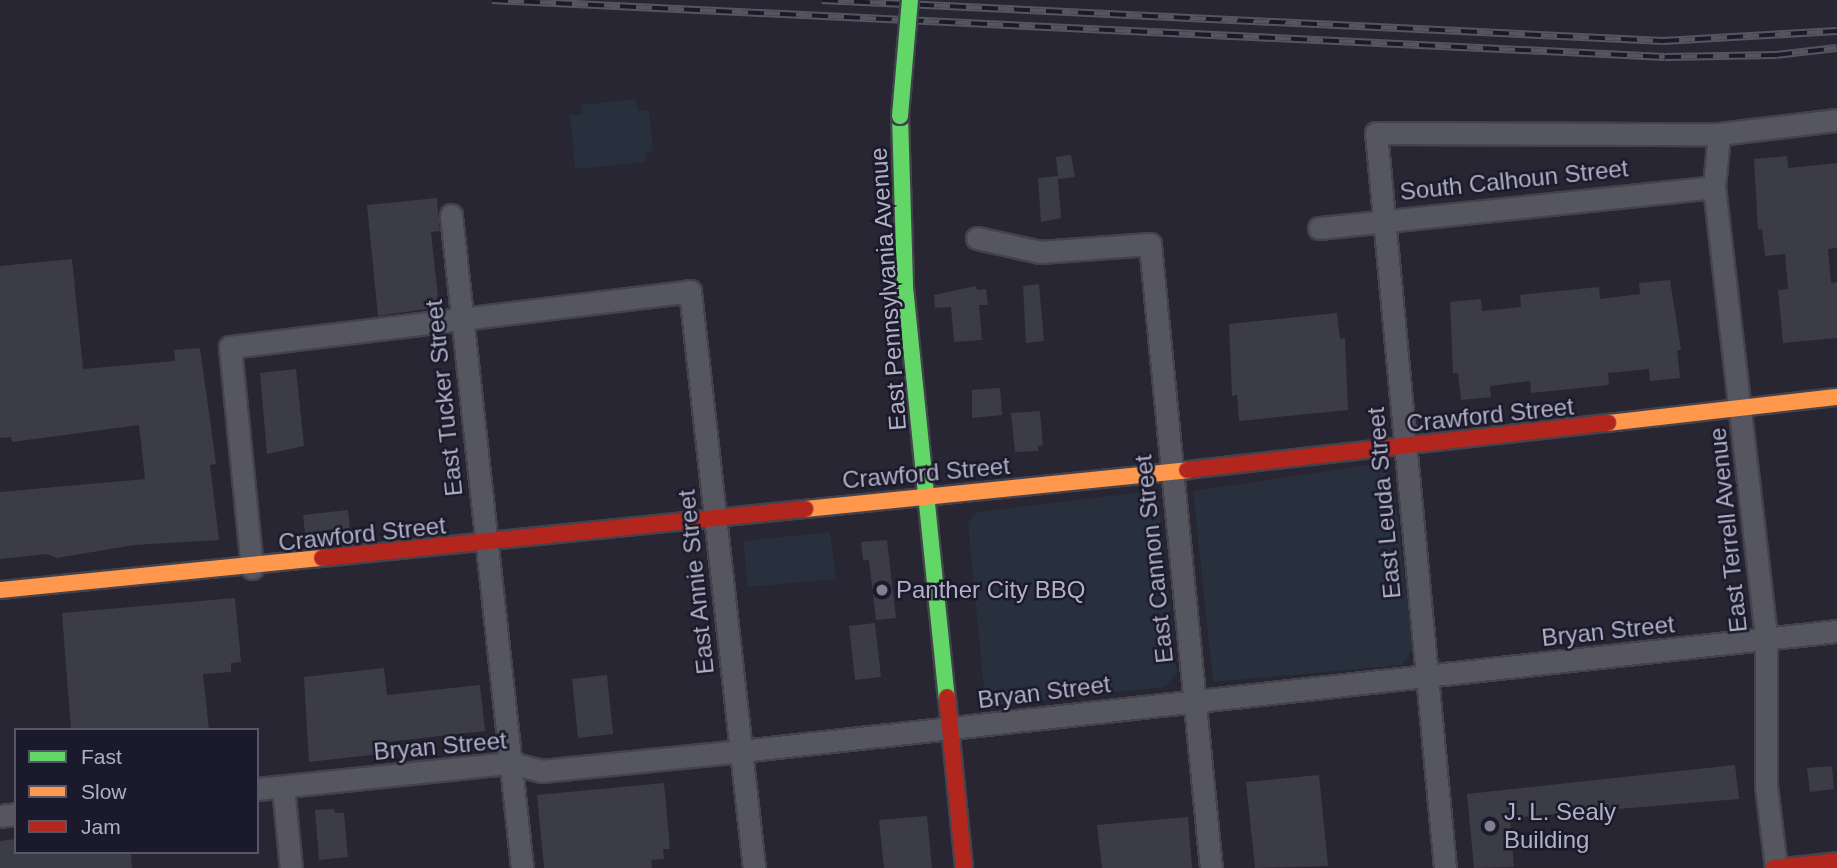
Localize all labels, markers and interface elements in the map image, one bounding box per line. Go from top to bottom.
street label: East Pennsylvania Avenue [864,146,912,432]
street label: South Calhoun Street [1398,154,1630,206]
street label: East Tucker Street [419,298,469,498]
street label: Crawford Street [1405,392,1575,438]
street label: East Leuda Street [1361,406,1407,600]
street label: East Terrell Avenue [1703,425,1753,635]
street label: Crawford Street [841,451,1011,495]
street label: East Cannon Street [1129,453,1179,665]
street label: East Annie Street [672,488,720,676]
street label: Crawford Street [277,511,447,557]
place label: Panther City BBQ [896,576,1085,604]
marker: Panther City BBQ [874,582,890,598]
street label: Bryan Street [1540,610,1676,652]
street label: Bryan Street [976,670,1112,714]
street label: Bryan Street [372,726,508,766]
legend [14,728,259,854]
text: Fast [81,745,122,768]
text: Slow [81,780,127,803]
place label: J. L. Sealy Building [1504,798,1616,854]
text: Jam [81,815,121,838]
marker: J. L. Sealy Building [1482,818,1498,834]

